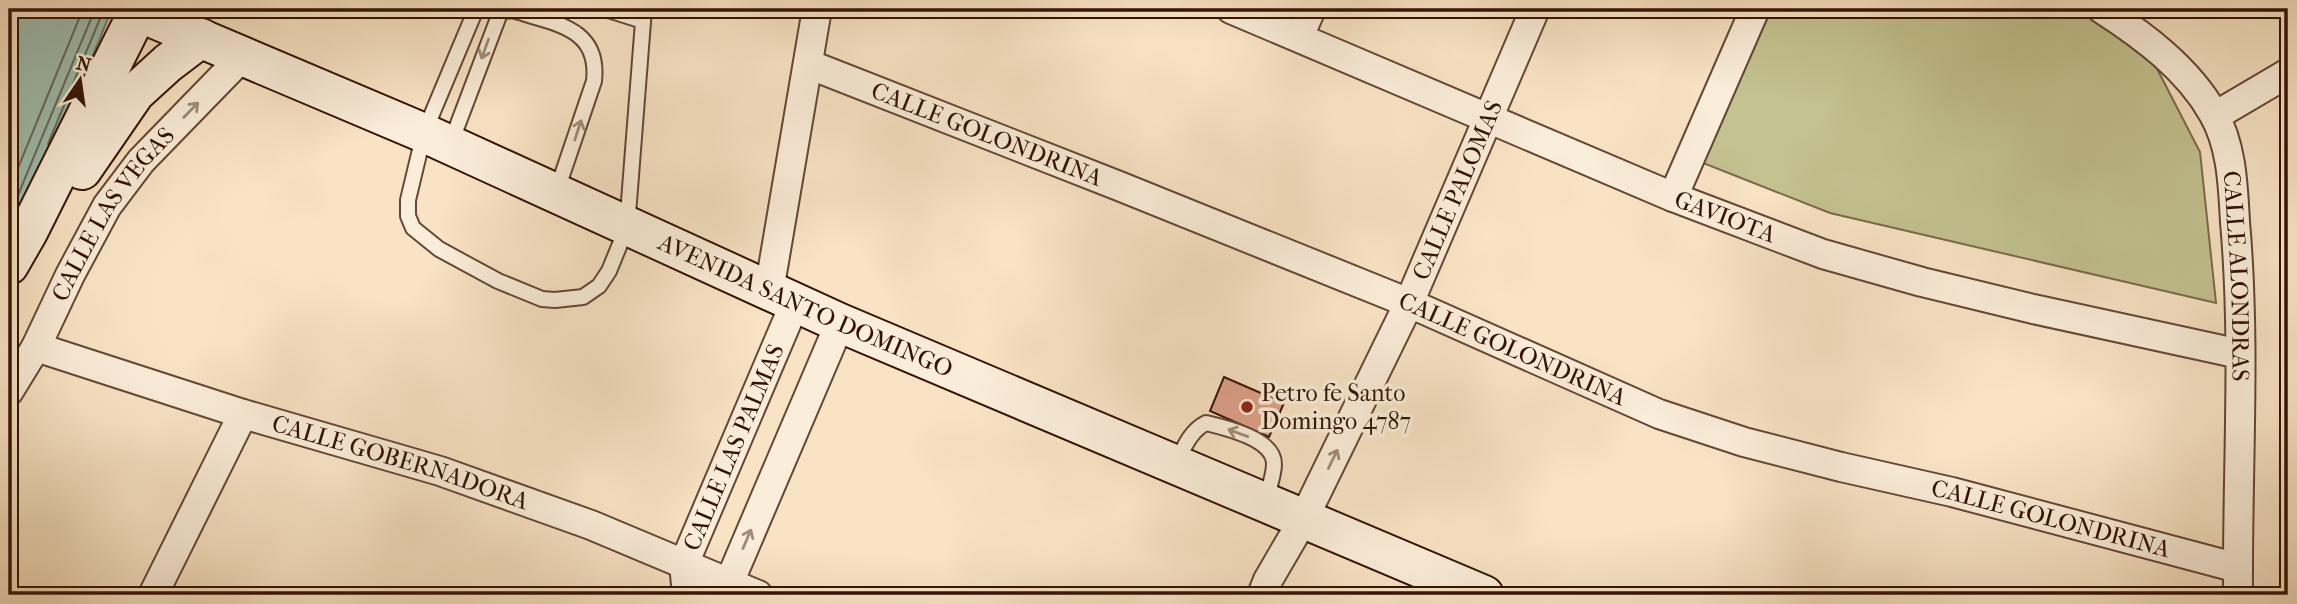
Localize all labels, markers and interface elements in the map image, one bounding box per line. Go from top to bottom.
one-way arrow [478,38,490,60]
north arrow [46,46,116,116]
text: N [74,52,94,77]
street label: CALLE GOLONDRINA [867,76,1107,192]
street label: CALLE PALOMAS [1407,96,1508,284]
one-way arrow [182,102,199,119]
one-way arrow [572,119,585,141]
street label: CALLE LAS VEGAS [46,121,180,305]
street label: CALLE ALONDRAS [2217,169,2255,381]
street label: GAVIOTA [1671,185,1780,249]
street label: AVENIDA SANTO DOMINGO [653,228,957,383]
street label: CALLE GOLONDRINA [1395,286,1631,412]
street label: CALLE LAS PALMAS [677,340,790,555]
place label: Petro fe Santo Domingo 4787 [1261,379,1411,435]
marker: Petro fe Santo Domingo 4787 [1239,399,1255,415]
street label: CALLE GOBERNADORA [269,409,533,516]
one-way arrow [1227,426,1249,438]
one-way arrow [1327,449,1340,470]
street label: CALLE GOLONDRINA [1929,474,2174,563]
one-way arrow [742,529,755,550]

